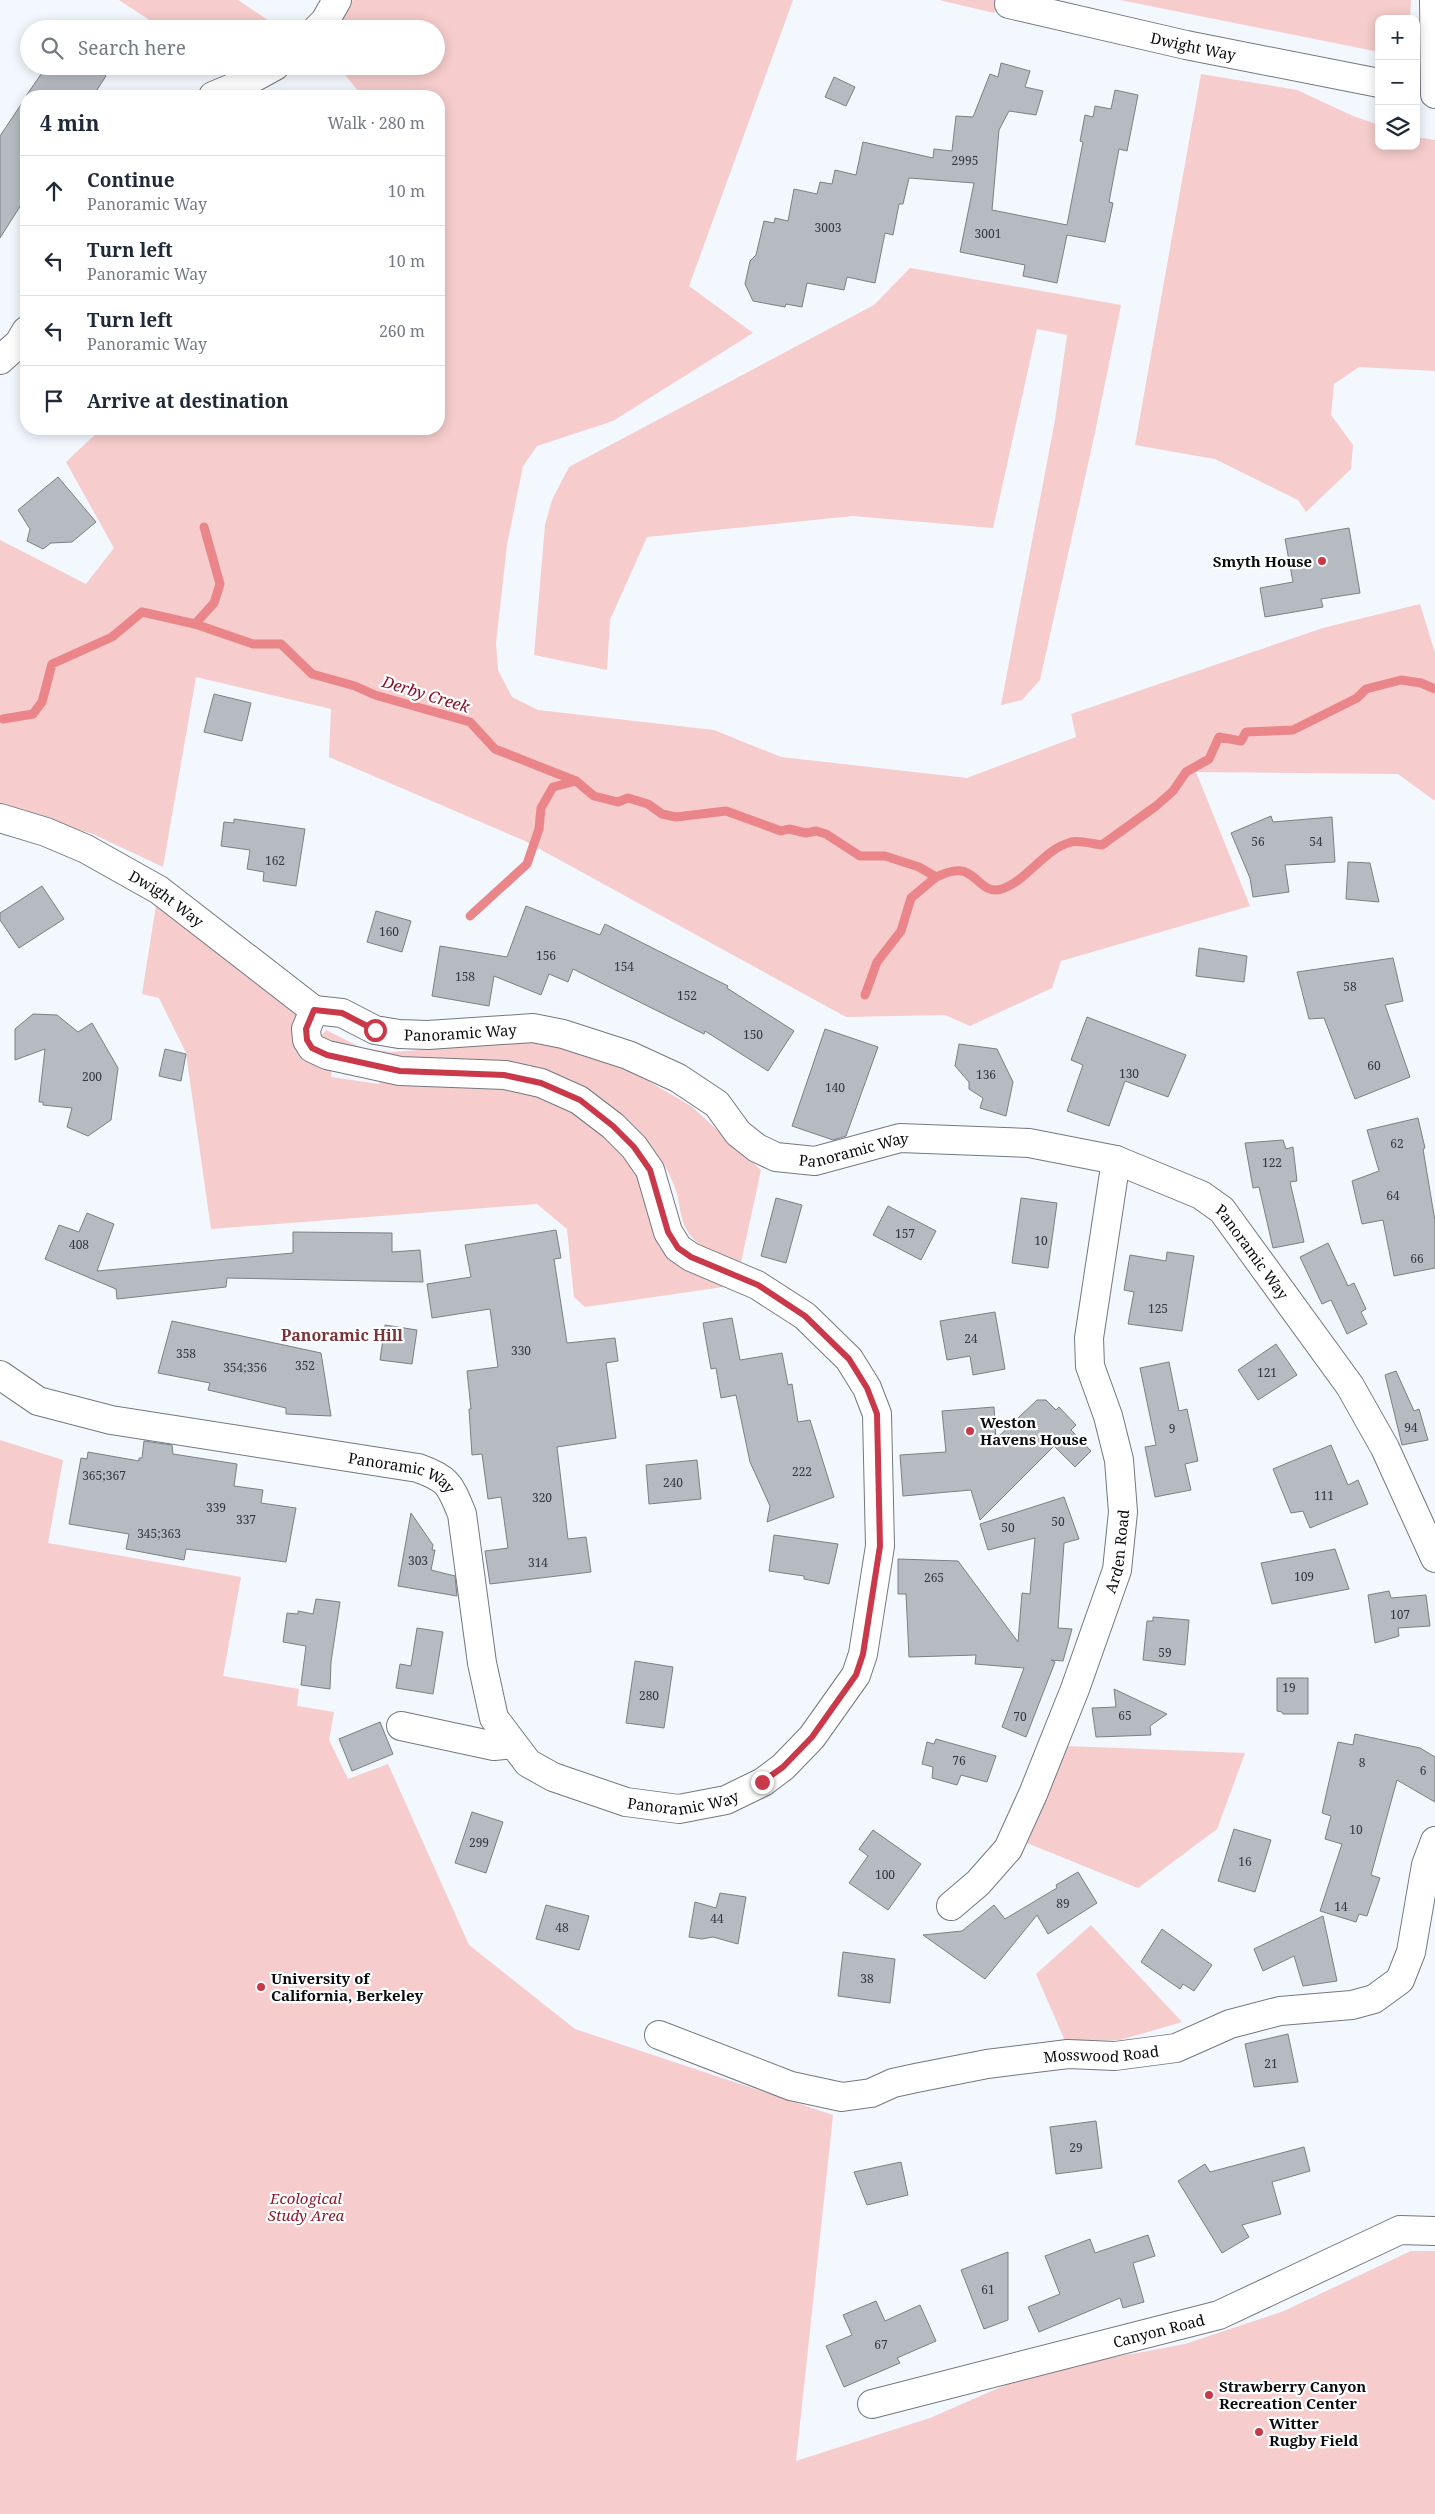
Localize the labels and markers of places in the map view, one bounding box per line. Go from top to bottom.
place label: Smyth House [1213,551,1312,571]
marker: Smyth House [1316,555,1328,567]
place label: Weston Havens House [980,1412,1087,1449]
marker: Weston Havens House [964,1425,976,1437]
place label: University of California, Berkeley [271,1968,424,2005]
marker: University of California, Berkeley [255,1981,267,1993]
place label: Strawberry Canyon Recreation Center [1219,2376,1366,2413]
marker: Strawberry Canyon Recreation Center [1203,2389,1215,2401]
place label: Witter Rugby Field [1269,2413,1359,2450]
marker: Witter Rugby Field [1253,2426,1265,2438]

